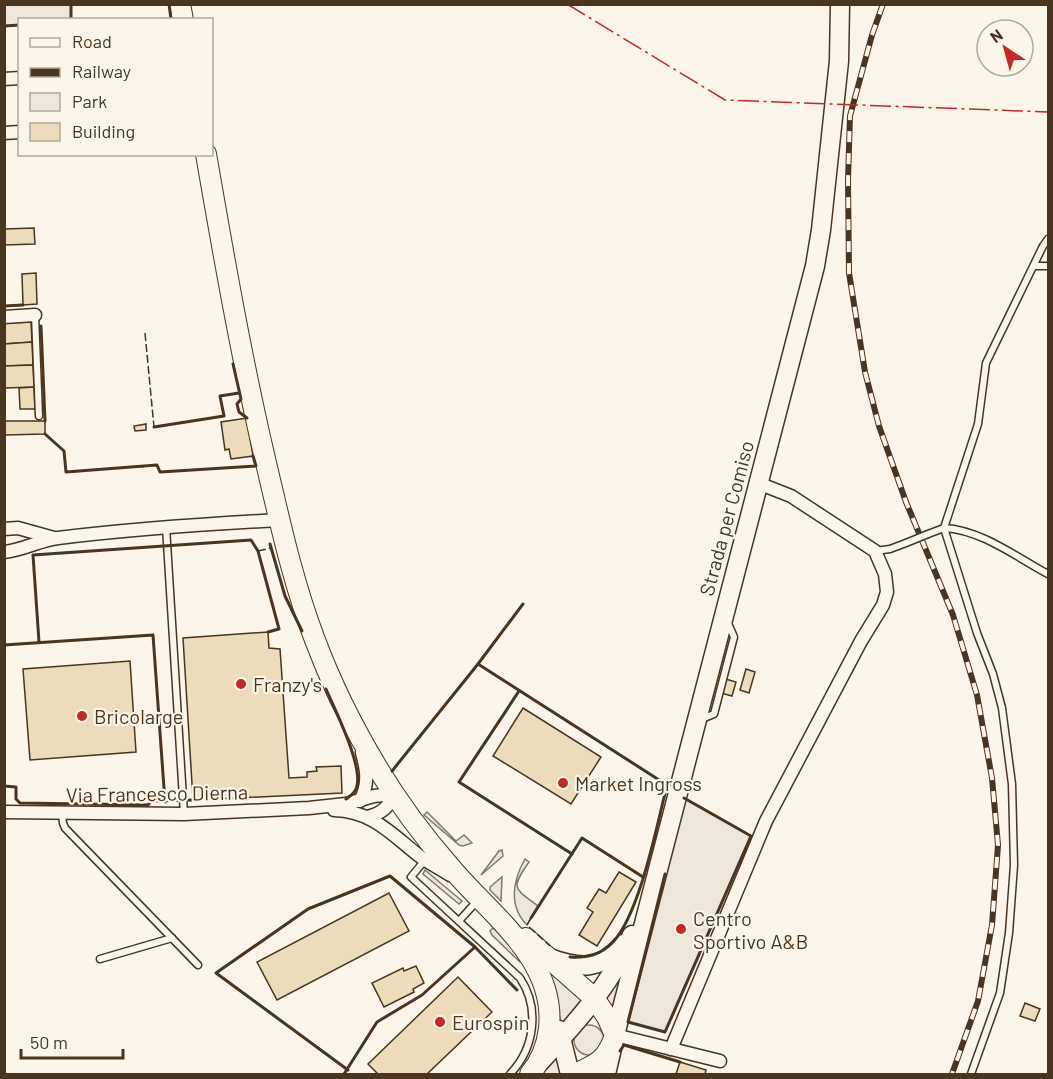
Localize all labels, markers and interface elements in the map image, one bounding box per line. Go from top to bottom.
legend [18,18,213,156]
north arrow [975,18,1035,78]
text: N [986,25,1006,46]
text: Road [72,30,112,52]
text: Railway [72,60,131,82]
text: Park [72,90,107,112]
text: Building [72,120,135,142]
street label: Strada per Comiso [694,438,758,598]
place label: Franzy's [253,672,322,696]
marker: Franzy's [234,677,248,691]
place label: Bricolarge [94,704,183,728]
marker: Bricolarge [75,709,89,723]
place label: Market Ingross [575,771,702,795]
marker: Market Ingross [556,776,570,790]
street label: Via Francesco Dierna [66,779,248,807]
place label: Centro Sportivo A&B [693,906,808,953]
marker: Centro Sportivo A&B [674,922,688,936]
place label: Eurospin [452,1010,529,1034]
marker: Eurospin [433,1015,447,1029]
scale bar [21,1022,123,1060]
text: 50 m [30,1031,68,1053]

